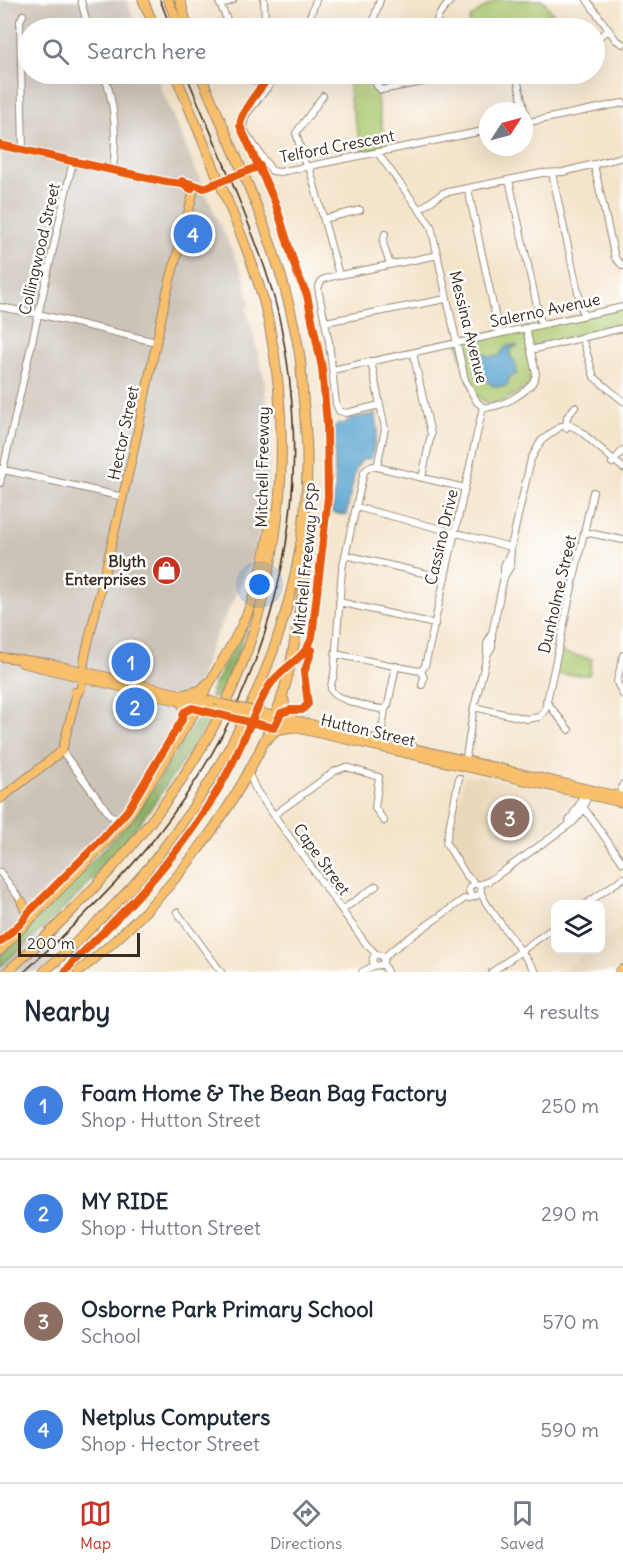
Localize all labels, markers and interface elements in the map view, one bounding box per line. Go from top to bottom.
search box [18,18,605,84]
icon: search [39,35,72,68]
text: Search here [87,37,206,65]
north arrow [479,102,533,156]
street label: Telford Crescent [278,125,397,167]
street label: Collingwood Street [14,180,64,317]
pin: 4 [174,212,212,256]
street label: Messina Avenue [445,269,493,385]
street label: Salerno Avenue [488,289,602,331]
street label: Hector Street [103,384,143,482]
street label: Mitchell Freeway [251,406,273,528]
street label: Mitchell Freeway PSP [288,481,324,636]
street label: Cassino Drive [420,487,462,587]
street label: Dunholme Street [534,532,580,655]
place label: Blyth Enterprises [65,551,146,590]
shop icon: Blyth Enterprises [151,554,183,586]
your location [245,570,274,599]
pin: 1 [112,640,150,684]
pin: 2 [116,684,154,730]
street label: Hutton Street [319,709,418,751]
pin: 3 [490,796,530,840]
street label: Cape Street [289,819,355,899]
map controls [551,900,605,954]
button: layers [551,900,605,954]
scale bar [18,930,140,958]
text: 200 m [27,933,75,953]
text: Nearby [24,995,110,1028]
text: 4 results [523,999,599,1024]
text: Foam Home & The Bean Bag Factory [81,1079,447,1107]
text: 1 [40,1093,47,1118]
text: 250 m [541,1093,599,1118]
text: Shop · Hutton Street [81,1107,261,1132]
text: MY RIDE [81,1187,168,1215]
text: 2 [38,1201,49,1226]
text: 290 m [541,1201,599,1226]
text: Shop · Hutton Street [81,1215,261,1240]
text: Osborne Park Primary School [81,1295,374,1323]
text: 3 [38,1309,49,1334]
text: 570 m [542,1309,599,1334]
text: School [81,1323,141,1348]
text: Netplus Computers [81,1403,270,1431]
text: 4 [38,1417,49,1442]
text: 590 m [541,1417,599,1442]
text: Shop · Hector Street [81,1431,260,1456]
tab: Map [79,1497,112,1553]
tab: Directions [270,1497,342,1553]
tab: Saved [500,1497,544,1553]

